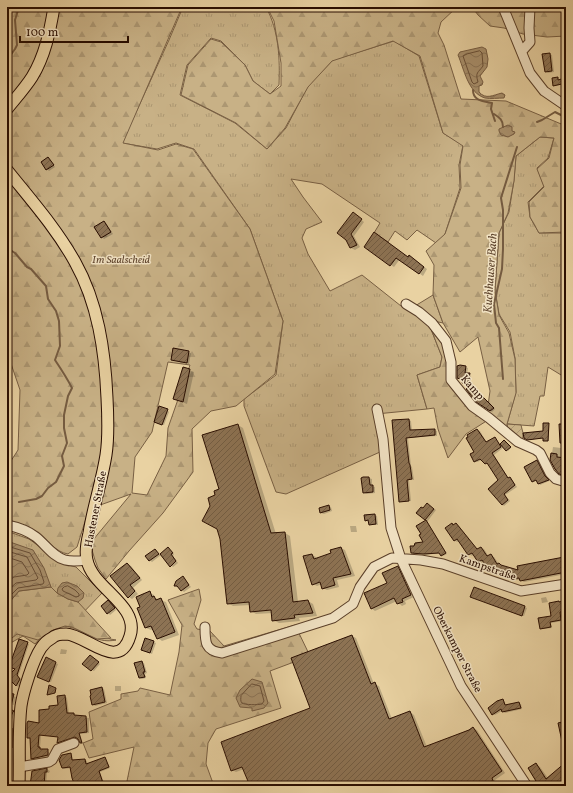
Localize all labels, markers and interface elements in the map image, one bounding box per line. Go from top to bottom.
scale bar [20,18,128,44]
text: 100 m [26,25,59,41]
water label: Kuchhauser Bach [480,232,502,314]
park label: Im Saalscheid [92,253,151,268]
street label: Kamp [457,372,487,404]
street label: Hastener Straße [82,470,111,549]
street label: Kampstraße [457,552,518,585]
street label: Oberkamper Straße [428,604,485,696]

